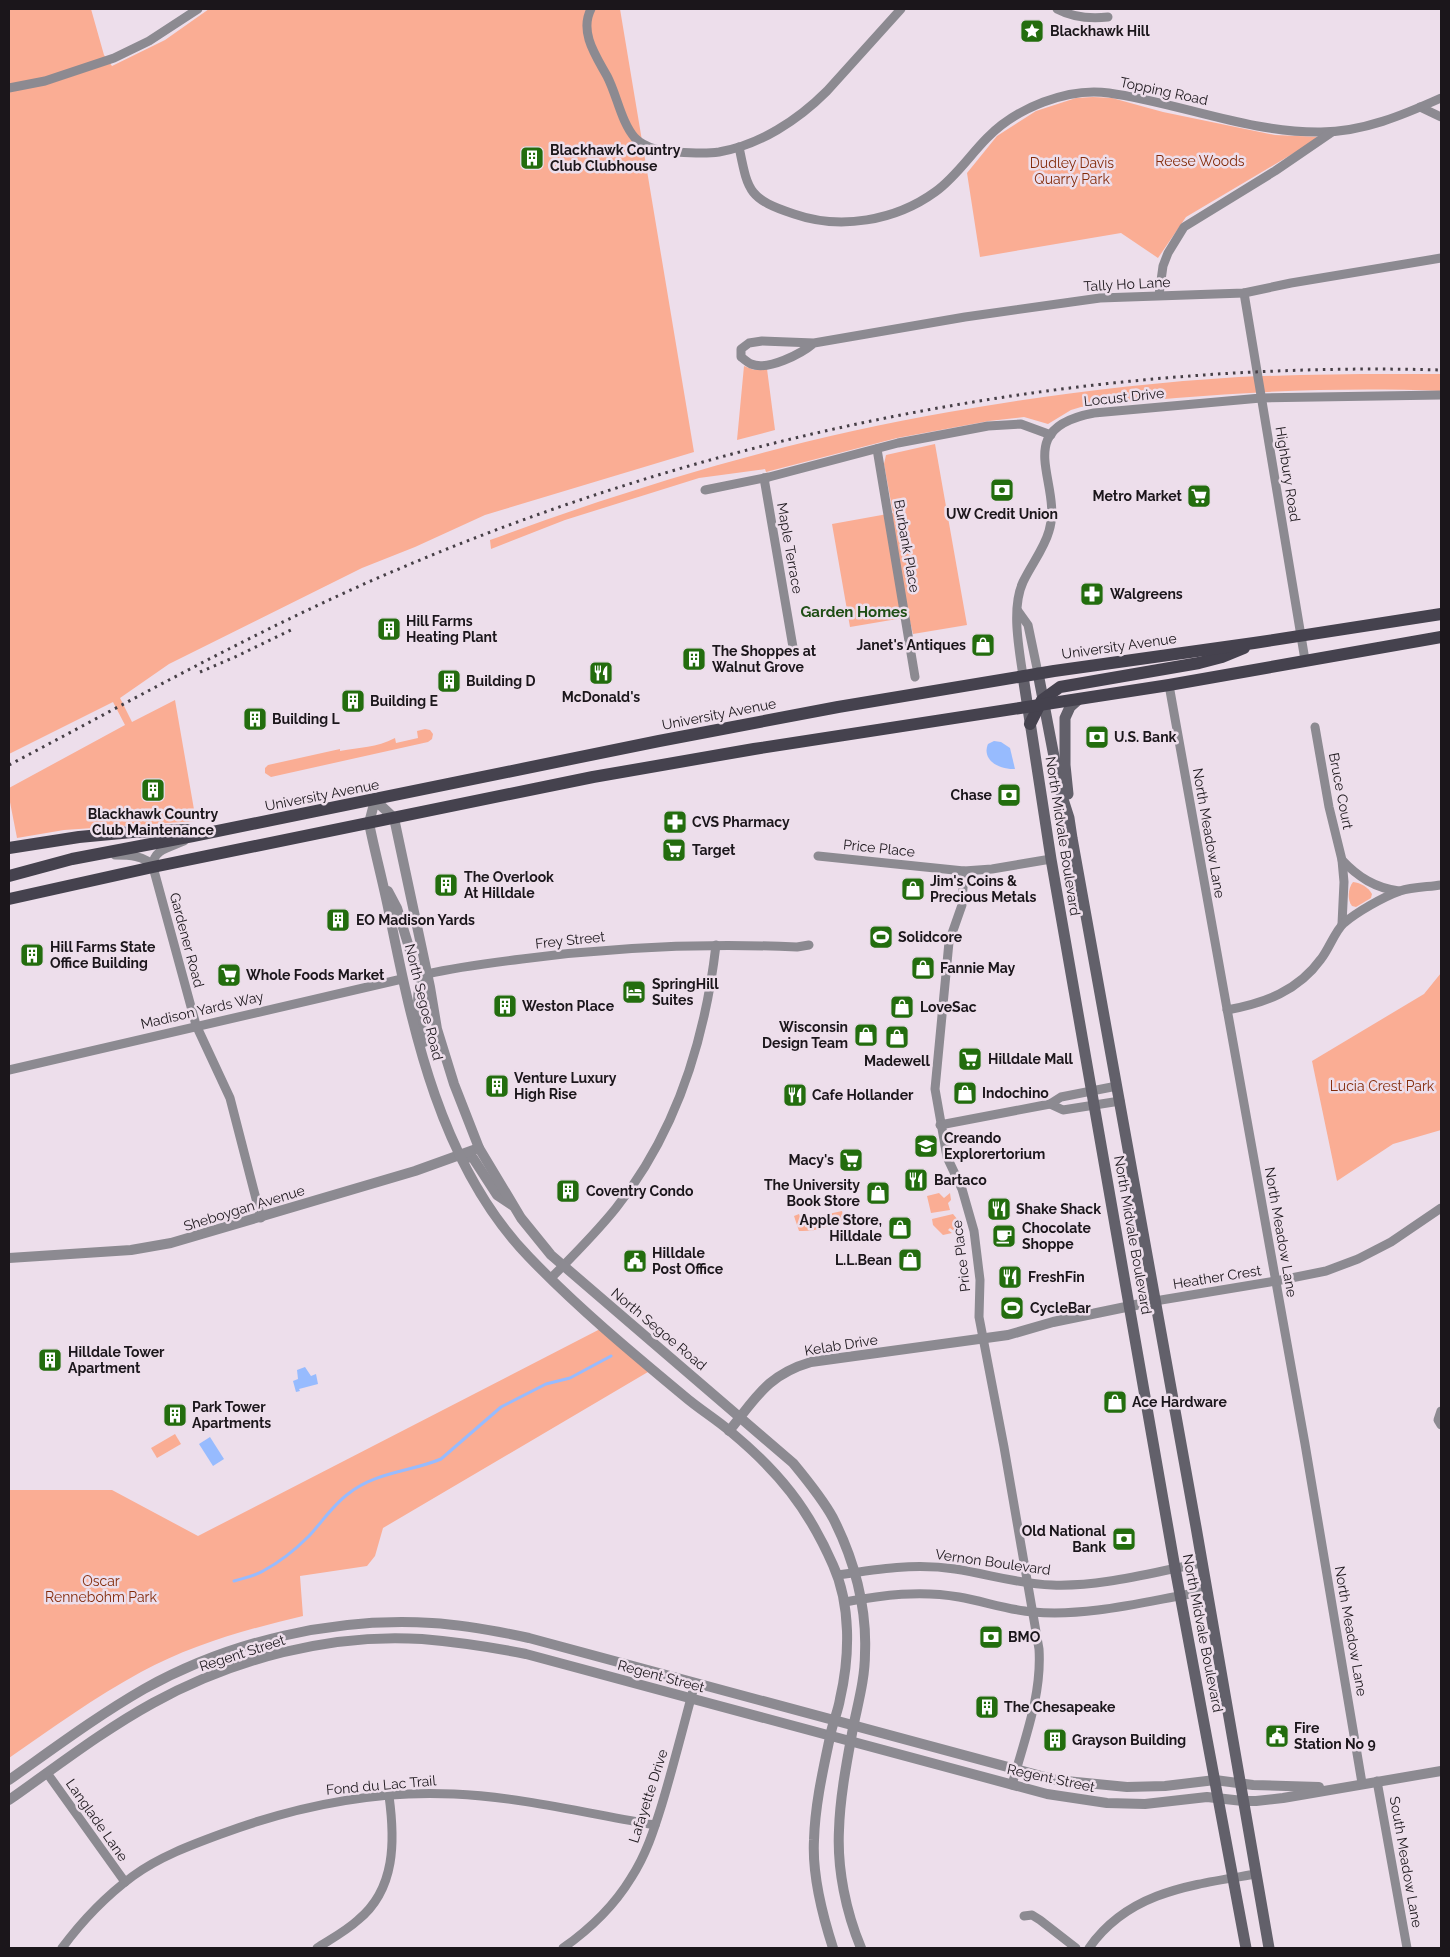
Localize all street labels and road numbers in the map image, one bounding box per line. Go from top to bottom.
street label: Topping Road [1119,74,1209,108]
street label: Tally Ho Lane [1083,274,1171,294]
street label: Locust Drive [1083,385,1165,409]
street label: Highbury Road [1273,425,1303,523]
street label: Burbank Place [891,498,923,594]
street label: Maple Terrace [774,501,806,595]
street label: University Avenue [1060,630,1178,662]
street label: University Avenue [661,695,777,733]
street label: Bruce Court [1326,751,1356,831]
street label: North Midvale Boulevard [1043,755,1083,917]
street label: North Meadow Lane [1190,767,1228,899]
street label: University Avenue [264,776,380,814]
street label: Price Place [842,836,916,860]
street label: Gardener Road [167,891,207,989]
street label: Frey Street [534,928,606,952]
street label: North Segoe Road [402,942,446,1062]
street label: Madison Yards Way [139,988,265,1032]
street label: North Midvale Boulevard [1111,1154,1155,1316]
street label: North Meadow Lane [1262,1166,1300,1298]
street label: Sheboygan Avenue [182,1182,306,1234]
street label: Price Place [949,1219,973,1293]
street label: Heather Crest [1172,1262,1263,1292]
street label: North Segoe Road [608,1284,710,1374]
street label: Kelab Drive [803,1331,879,1359]
street label: Vernon Boulevard [934,1546,1052,1578]
street label: North Midvale Boulevard [1180,1552,1226,1714]
street label: North Meadow Lane [1332,1565,1370,1697]
street label: Regent Street [197,1632,287,1674]
street label: Regent Street [616,1657,706,1695]
street label: Lafayette Drive [625,1747,671,1845]
street label: Regent Street [1006,1761,1097,1795]
street label: Fond du Lac Trail [325,1772,437,1798]
street label: Langlade Lane [63,1776,131,1864]
street label: South Meadow Lane [1387,1795,1425,1929]

